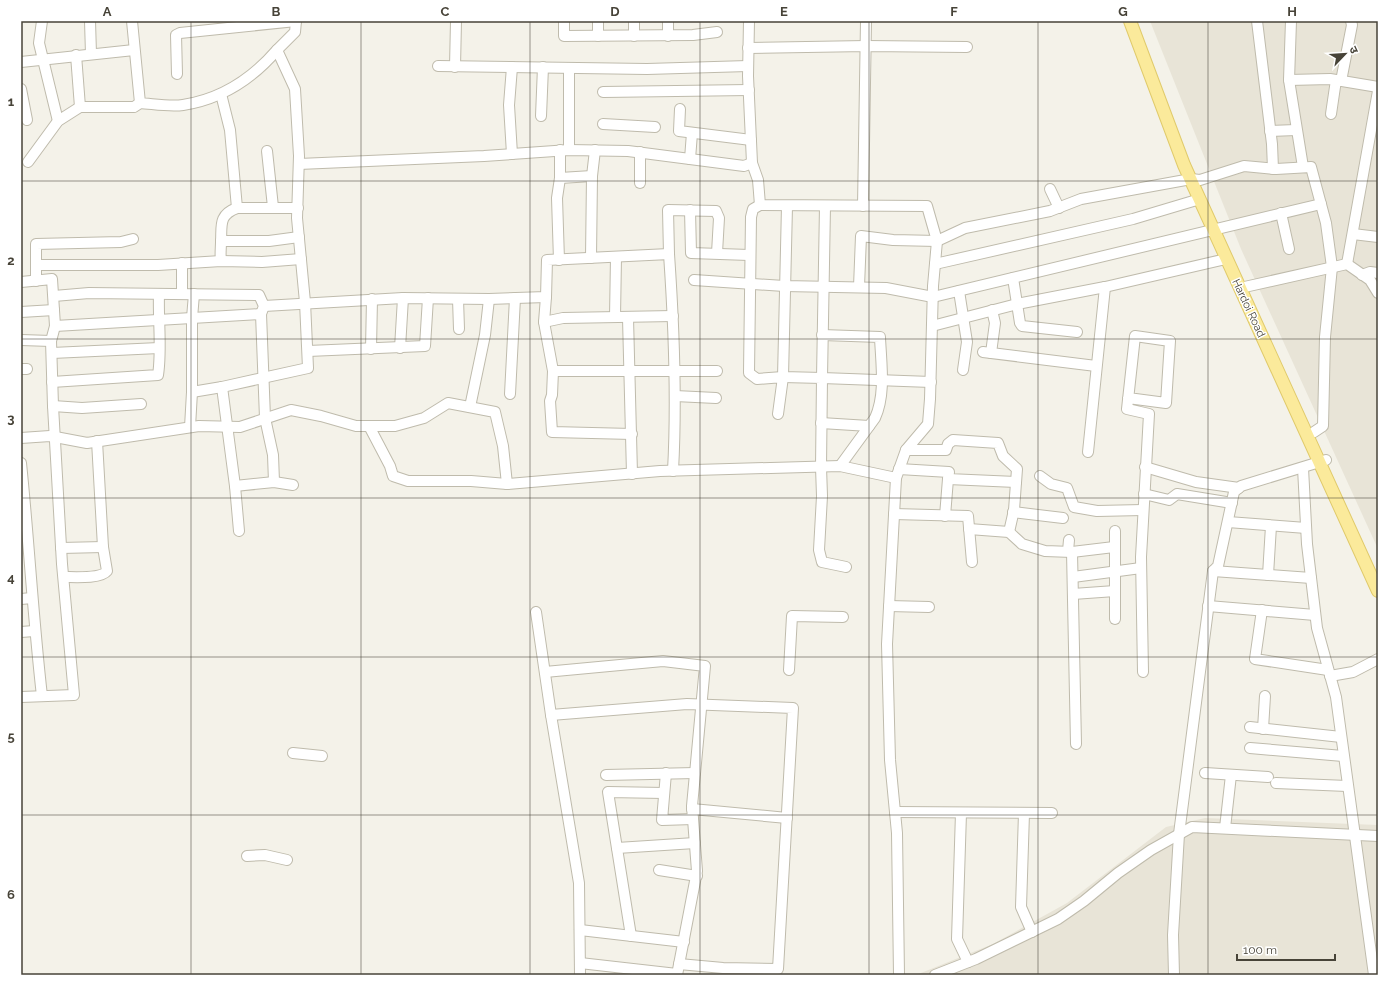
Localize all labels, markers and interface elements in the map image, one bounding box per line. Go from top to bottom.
text: A [103,4,112,19]
text: B [272,4,281,19]
text: C [441,4,450,19]
text: D [610,4,620,19]
text: E [780,4,788,19]
text: F [950,4,958,19]
text: G [1118,4,1128,19]
text: H [1287,4,1297,19]
north arrow [1325,34,1365,74]
text: उ [1346,44,1361,56]
text: 1 [8,94,15,109]
text: 2 [7,253,15,268]
street label: Hardoi Road [1229,277,1268,340]
text: 3 [7,411,15,426]
text: 4 [7,570,15,585]
text: 5 [7,729,15,744]
text: 6 [7,887,15,902]
scale bar [1237,936,1335,962]
text: 100 m [1243,943,1277,957]

